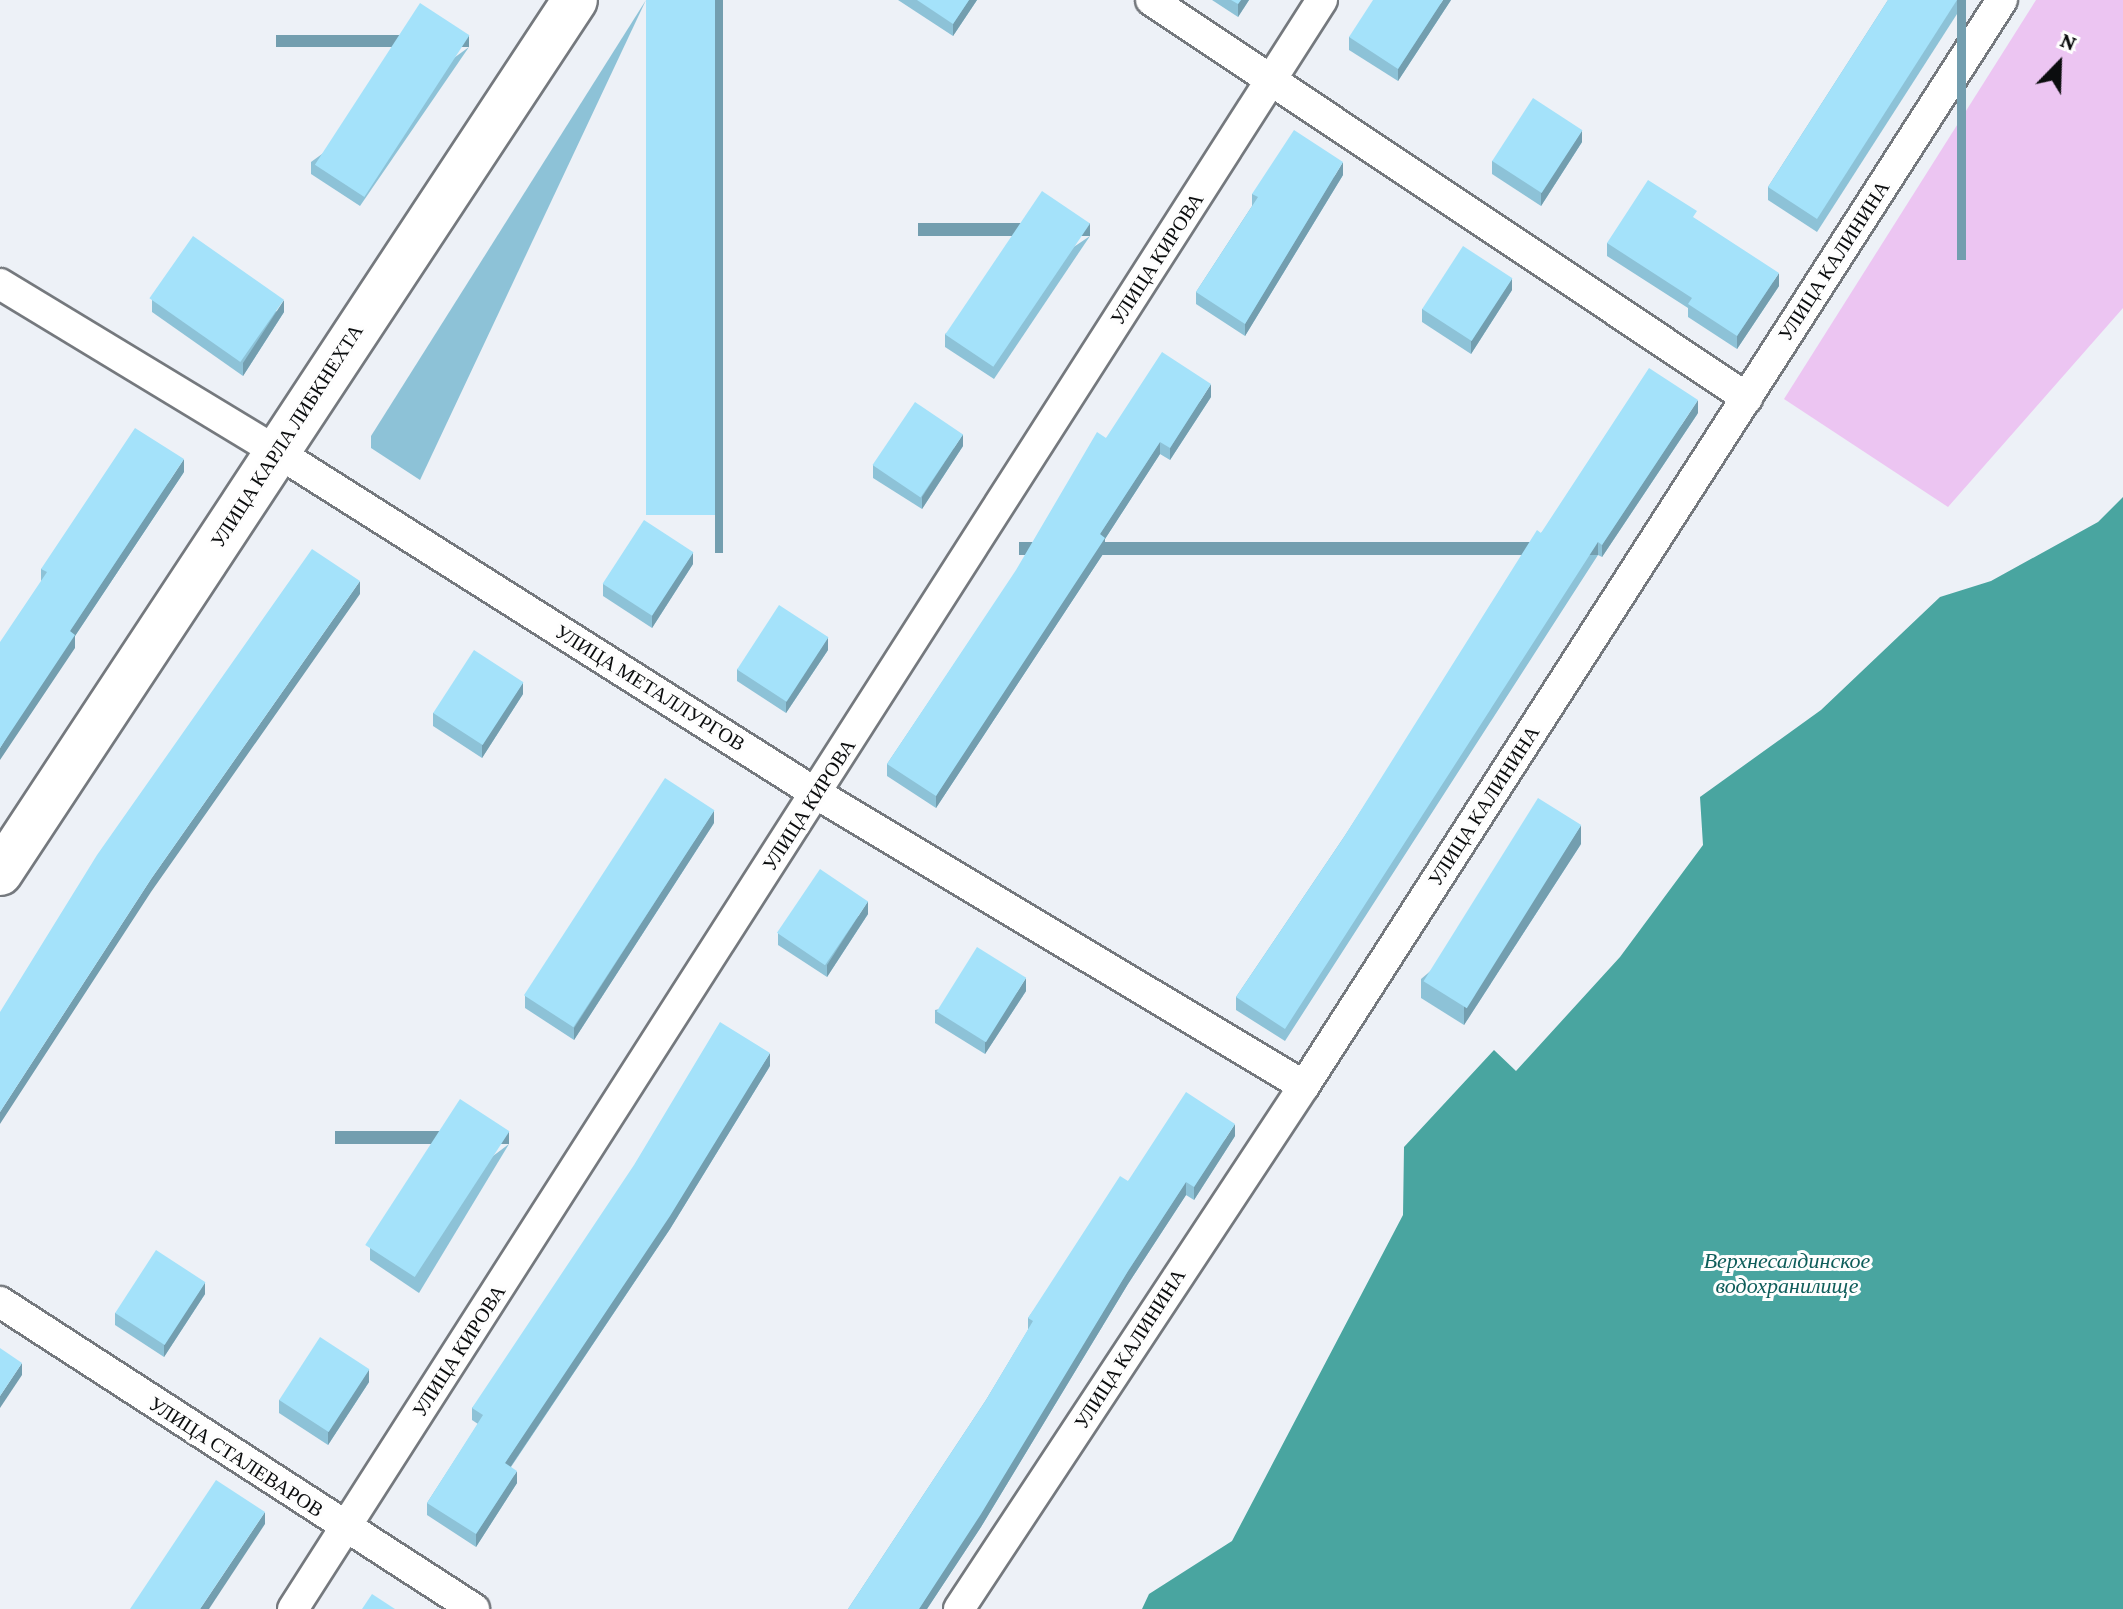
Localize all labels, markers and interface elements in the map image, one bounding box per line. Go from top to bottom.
north arrow [2019,24,2099,104]
text: N [2057,27,2080,56]
street label: УЛИЦА КАЛИНИНА [1773,176,1895,346]
street label: УЛИЦА КИРОВА [1105,188,1209,330]
street label: УЛИЦА КАРЛА ЛИБКНЕХТА [206,320,368,552]
street label: УЛИЦА МЕТАЛЛУРГОВ [551,620,749,756]
street label: УЛИЦА КАЛИНИНА [1423,721,1545,891]
street label: УЛИЦА КИРОВА [757,734,861,876]
water label: Верхнесалдинское водохранилище [1704,1247,1870,1298]
street label: УЛИЦА КАЛИНИНА [1069,1264,1191,1434]
street label: УЛИЦА КИРОВА [407,1280,511,1422]
street label: УЛИЦА СТАЛЕВАРОВ [144,1392,328,1522]

